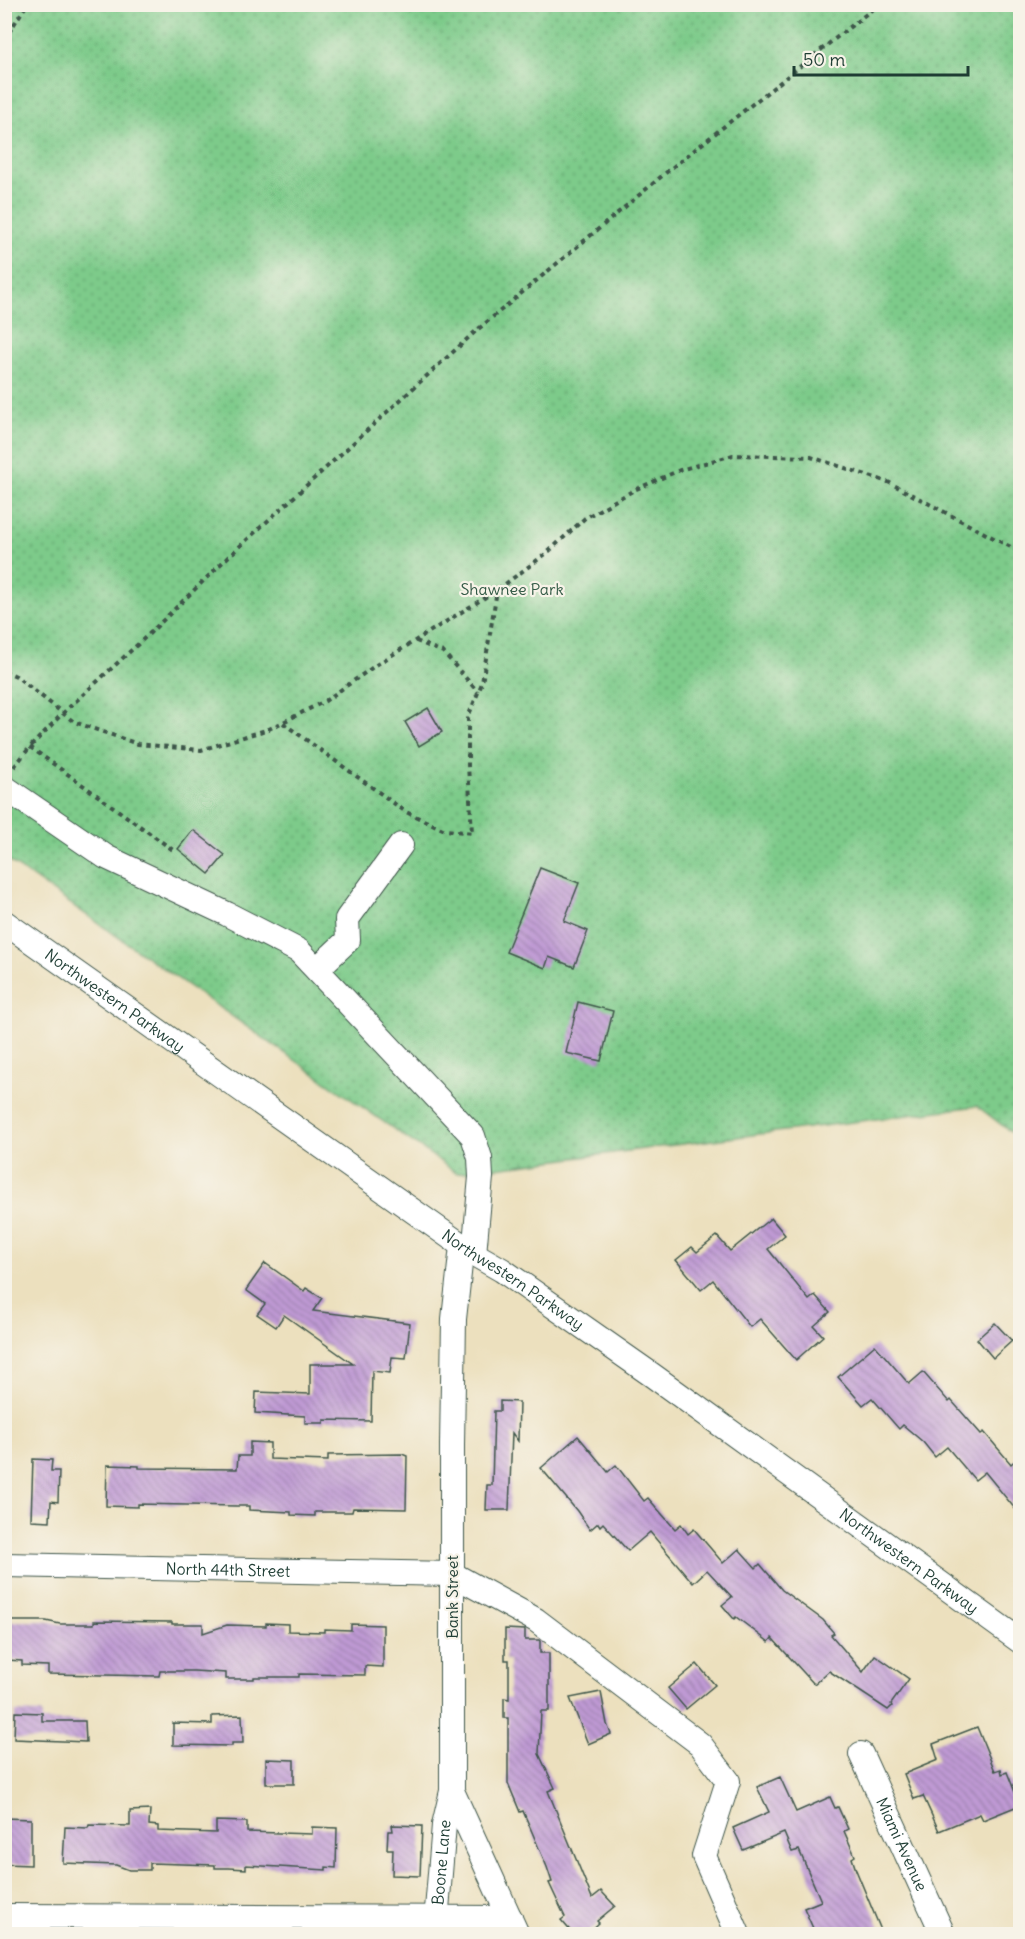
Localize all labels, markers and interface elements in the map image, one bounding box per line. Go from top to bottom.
scale bar [794,39,968,77]
text: 50 m [803,48,845,71]
park label: Shawnee Park [460,579,564,599]
street label: Northwestern Parkway [41,944,189,1057]
street label: Northwestern Parkway [438,1225,588,1334]
street label: Northwestern Parkway [836,1504,983,1618]
street label: Bank Street [442,1555,462,1639]
street label: North 44th Street [165,1558,291,1581]
street label: Miami Avenue [872,1794,932,1894]
street label: Boone Lane [427,1817,455,1906]

